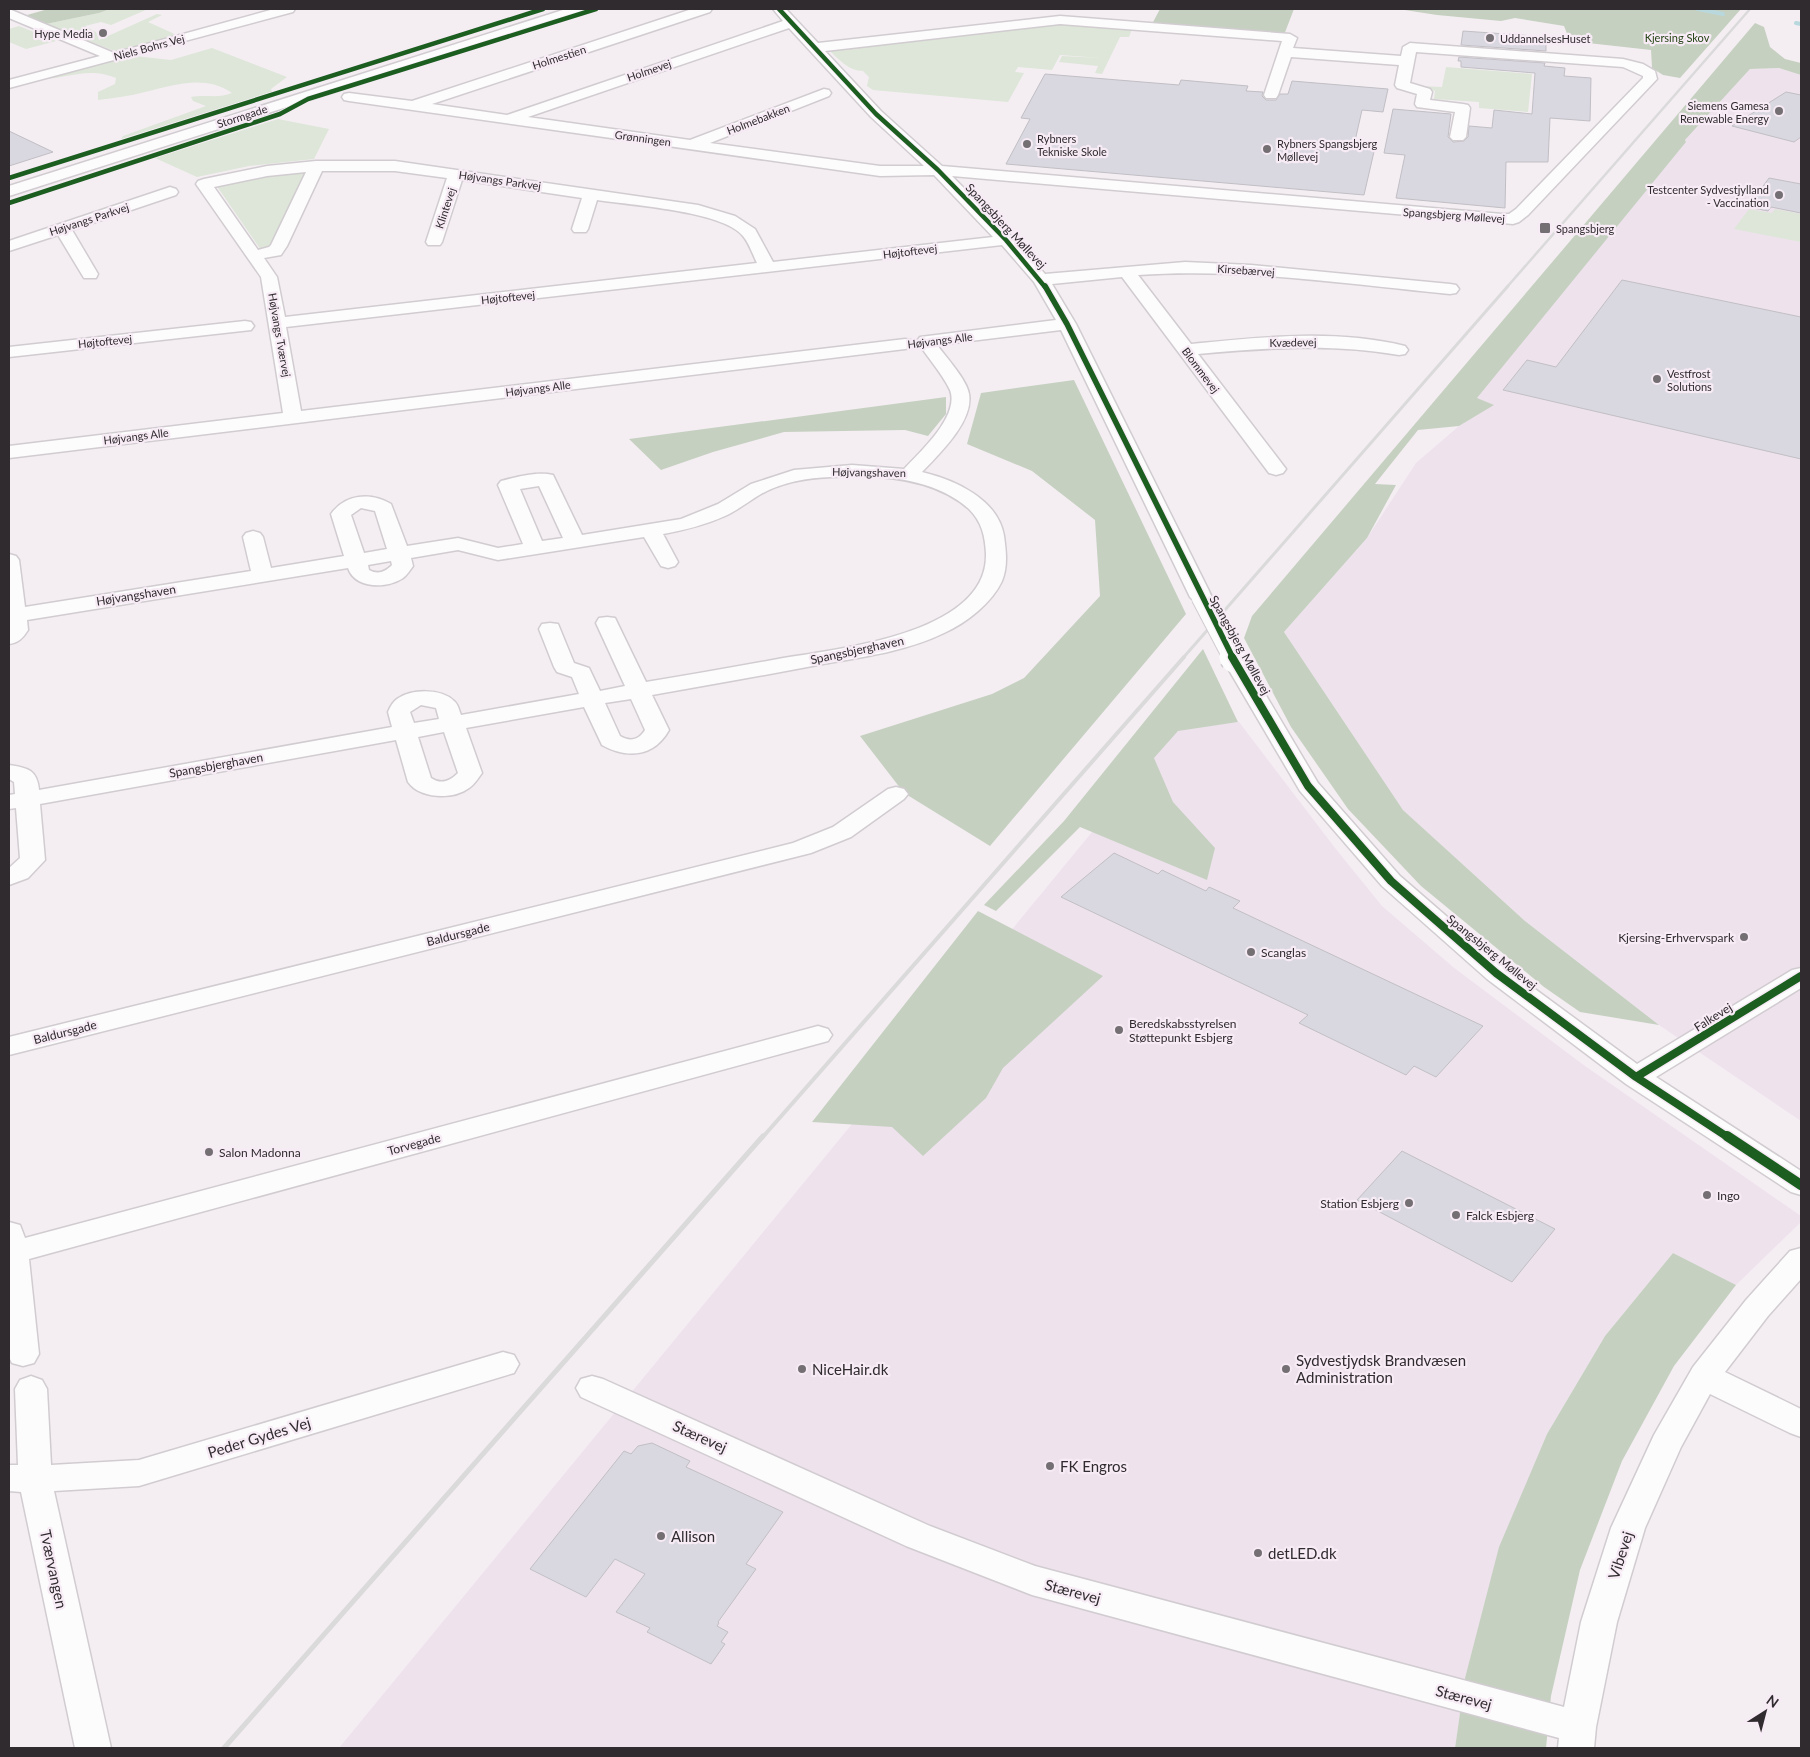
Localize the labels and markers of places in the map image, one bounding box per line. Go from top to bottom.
place label: Hype Media [34,27,93,40]
marker: Hype Media [97,27,109,39]
marker: UddannelsesHuset [1484,32,1496,44]
place label: UddannelsesHuset [1500,32,1590,45]
place label: Siemens Gamesa Renewable Energy [1680,99,1769,125]
marker: Siemens Gamesa Renewable Energy [1773,105,1785,117]
place label: Rybners Tekniske Skole [1037,132,1107,158]
place label: Rybners Spangsbjerg Møllevej [1277,137,1378,163]
marker: Rybners Tekniske Skole [1021,138,1033,150]
marker: Rybners Spangsbjerg Møllevej [1261,143,1273,155]
place label: Testcenter Sydvestjylland - Vaccination [1647,183,1769,209]
marker: Testcenter Sydvestjylland - Vaccination [1773,189,1785,201]
marker: Spangsbjerg [1538,221,1552,235]
place label: Spangsbjerg [1556,222,1615,235]
place label: Vestfrost Solutions [1667,367,1712,393]
marker: Vestfrost Solutions [1651,373,1663,385]
place label: Kjersing-Erhvervspark [1618,930,1735,945]
marker: Kjersing-Erhvervspark [1738,931,1750,943]
place label: Scanglas [1261,945,1306,960]
marker: Scanglas [1245,946,1257,958]
place label: Beredskabsstyrelsen Støttepunkt Esbjerg [1129,1016,1237,1045]
marker: Beredskabsstyrelsen Støttepunkt Esbjerg [1113,1024,1125,1036]
place label: Salon Madonna [219,1145,301,1160]
marker: Salon Madonna [203,1146,215,1158]
place label: Ingo [1717,1188,1740,1203]
marker: Ingo [1701,1189,1713,1201]
place label: Station Esbjerg [1320,1196,1399,1211]
marker: Station Esbjerg [1403,1197,1415,1209]
place label: Falck Esbjerg [1466,1208,1534,1223]
marker: Falck Esbjerg [1450,1209,1462,1221]
place label: Sydvestjydsk Brandvæsen Administration [1296,1351,1466,1386]
place label: NiceHair.dk [812,1360,889,1378]
marker: NiceHair.dk [796,1363,808,1375]
marker: Sydvestjydsk Brandvæsen Administration [1280,1363,1292,1375]
place label: FK Engros [1060,1457,1127,1475]
marker: FK Engros [1044,1460,1056,1472]
place label: Allison [671,1527,715,1545]
marker: Allison [655,1530,667,1542]
place label: detLED.dk [1268,1544,1337,1562]
marker: detLED.dk [1252,1547,1264,1559]

